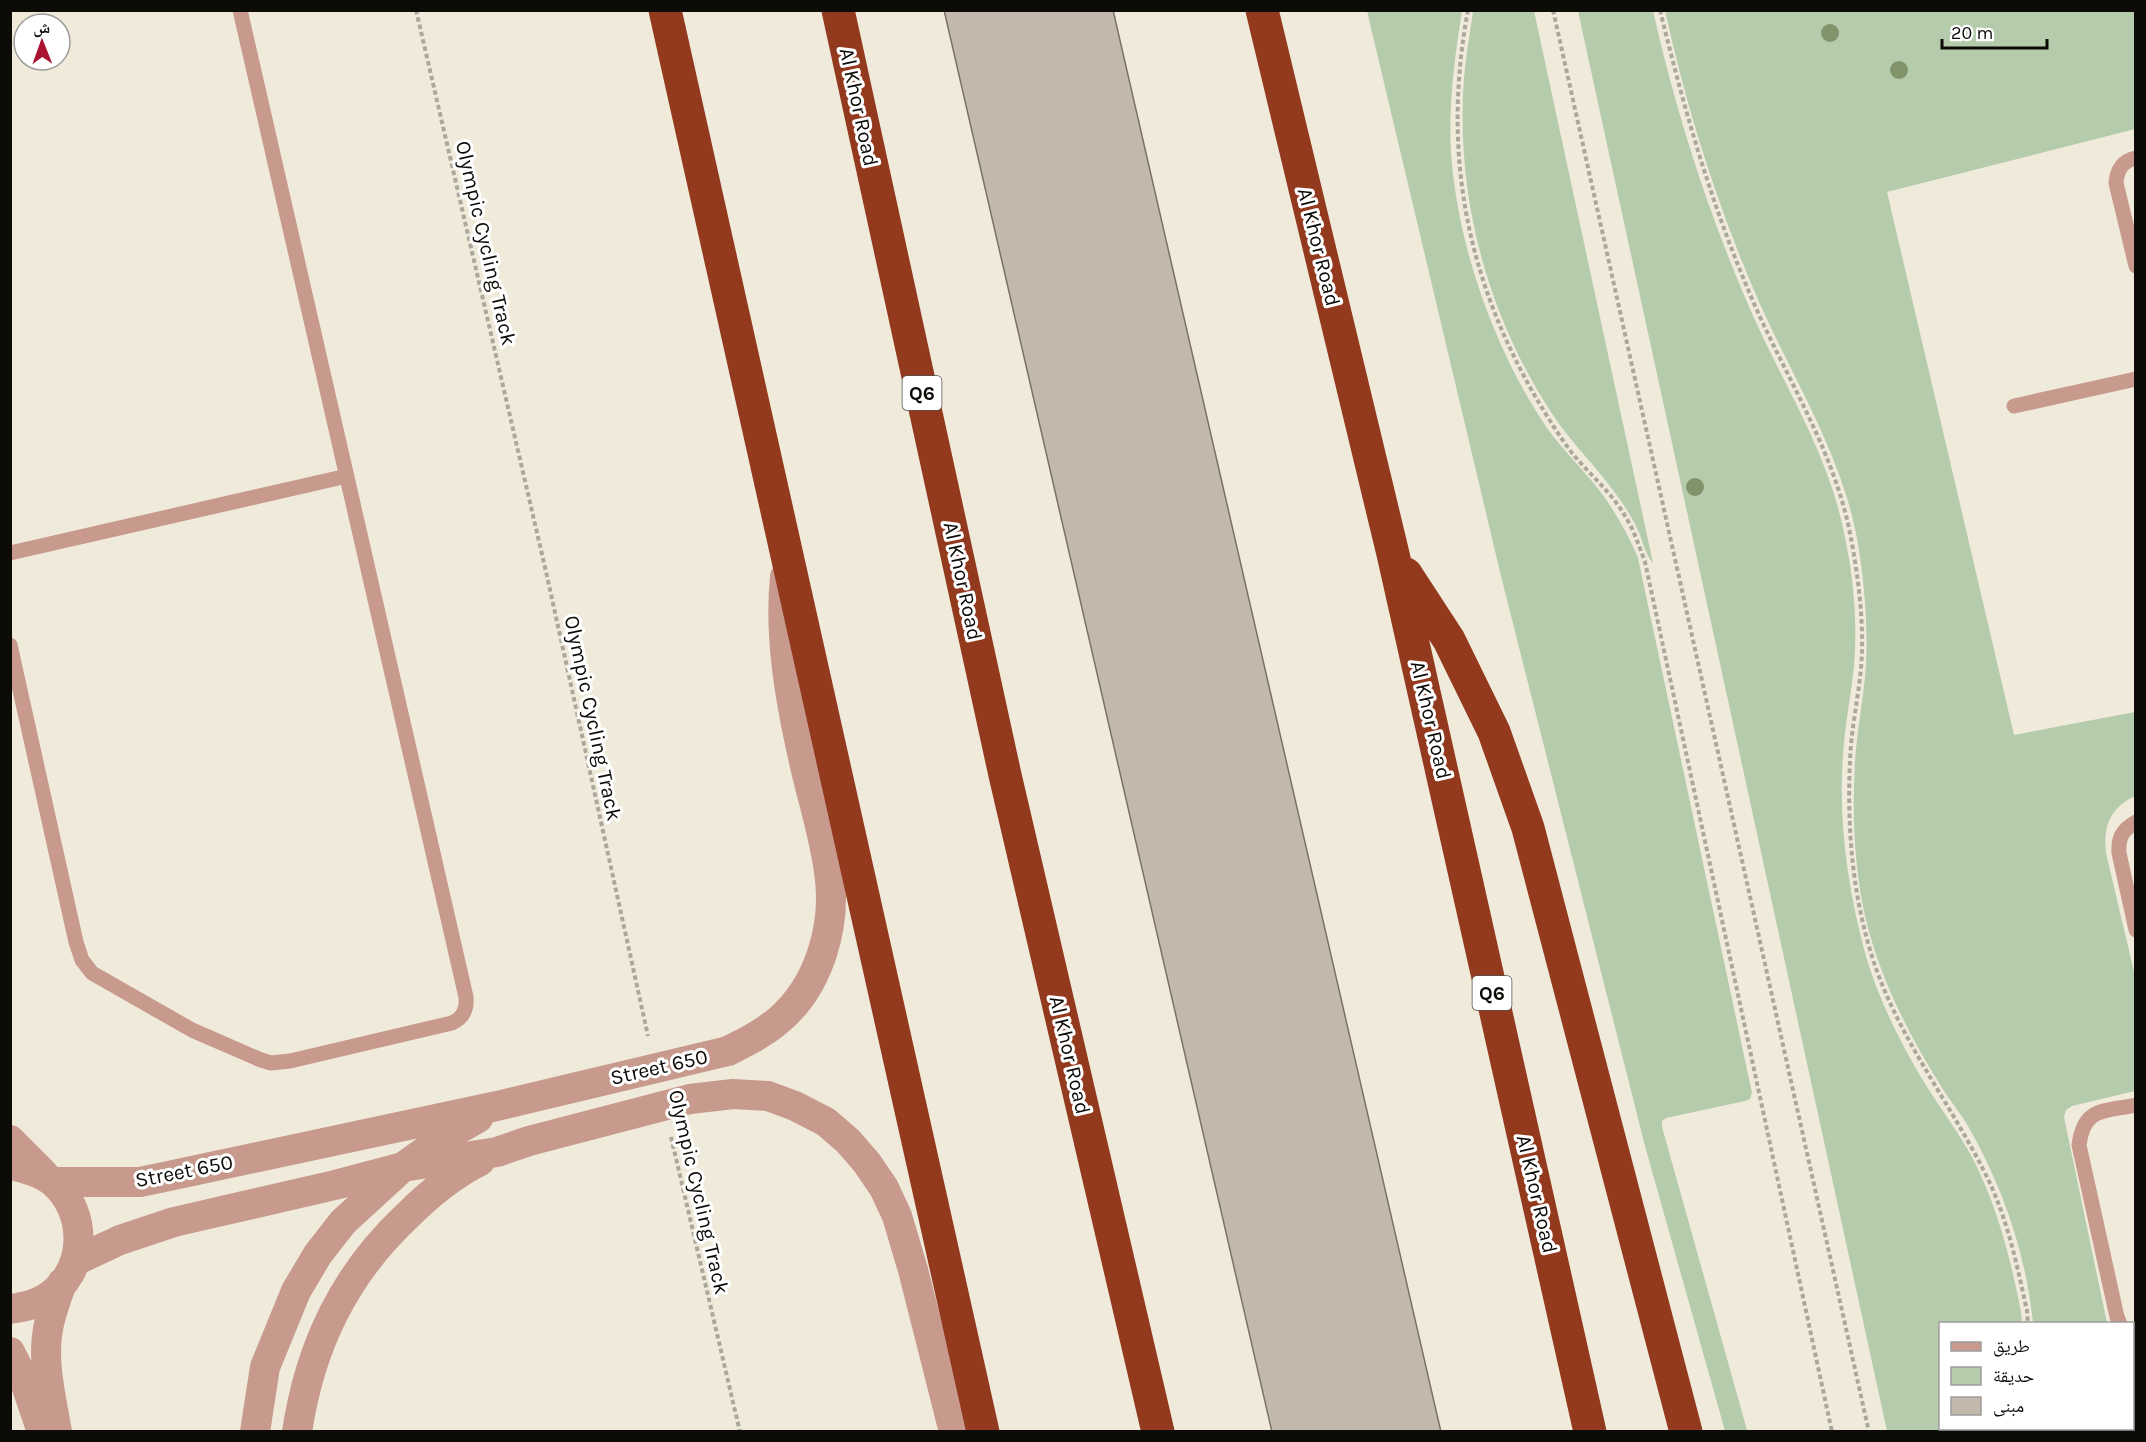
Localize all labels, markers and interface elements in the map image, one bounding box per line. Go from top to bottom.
north arrow [12,12,72,72]
scale bar [1942,12,2047,50]
text: ش [33,18,50,37]
text: 20 m [1951,22,1993,44]
street label: Al Khor Road [835,45,883,169]
street label: Olympic Cycling Track [451,138,521,348]
street label: Al Khor Road [1293,186,1345,308]
road number: Q6 [902,376,942,410]
street label: Al Khor Road [939,519,987,643]
street label: Olympic Cycling Track [560,613,627,823]
street label: Al Khor Road [1406,658,1456,782]
road number: Q6 [1472,976,1512,1010]
street label: Al Khor Road [1045,993,1095,1117]
street label: Street 650 [608,1044,710,1090]
street label: Olympic Cycling Track [664,1087,734,1297]
street label: Al Khor Road [1512,1132,1562,1256]
street label: Street 650 [133,1150,235,1192]
legend [1939,1322,2134,1430]
text: طريق [1993,1335,2030,1357]
text: حديقة [1993,1365,2034,1387]
text: مبنى [1993,1395,2024,1417]

